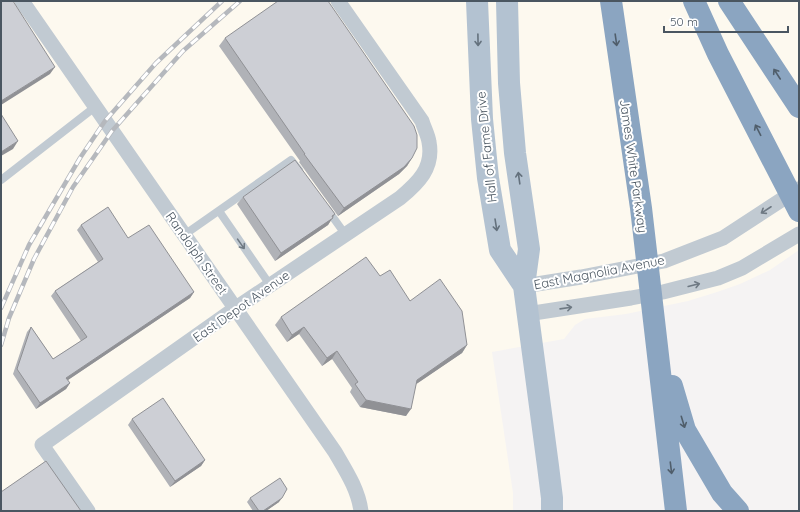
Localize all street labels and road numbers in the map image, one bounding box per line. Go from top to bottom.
street label: Hall of Fame Drive [472,91,500,203]
street label: James White Parkway [617,98,651,234]
street label: Randolph Street [163,209,231,297]
street label: East Magnolia Avenue [532,251,666,293]
street label: East Depot Avenue [190,267,292,345]

